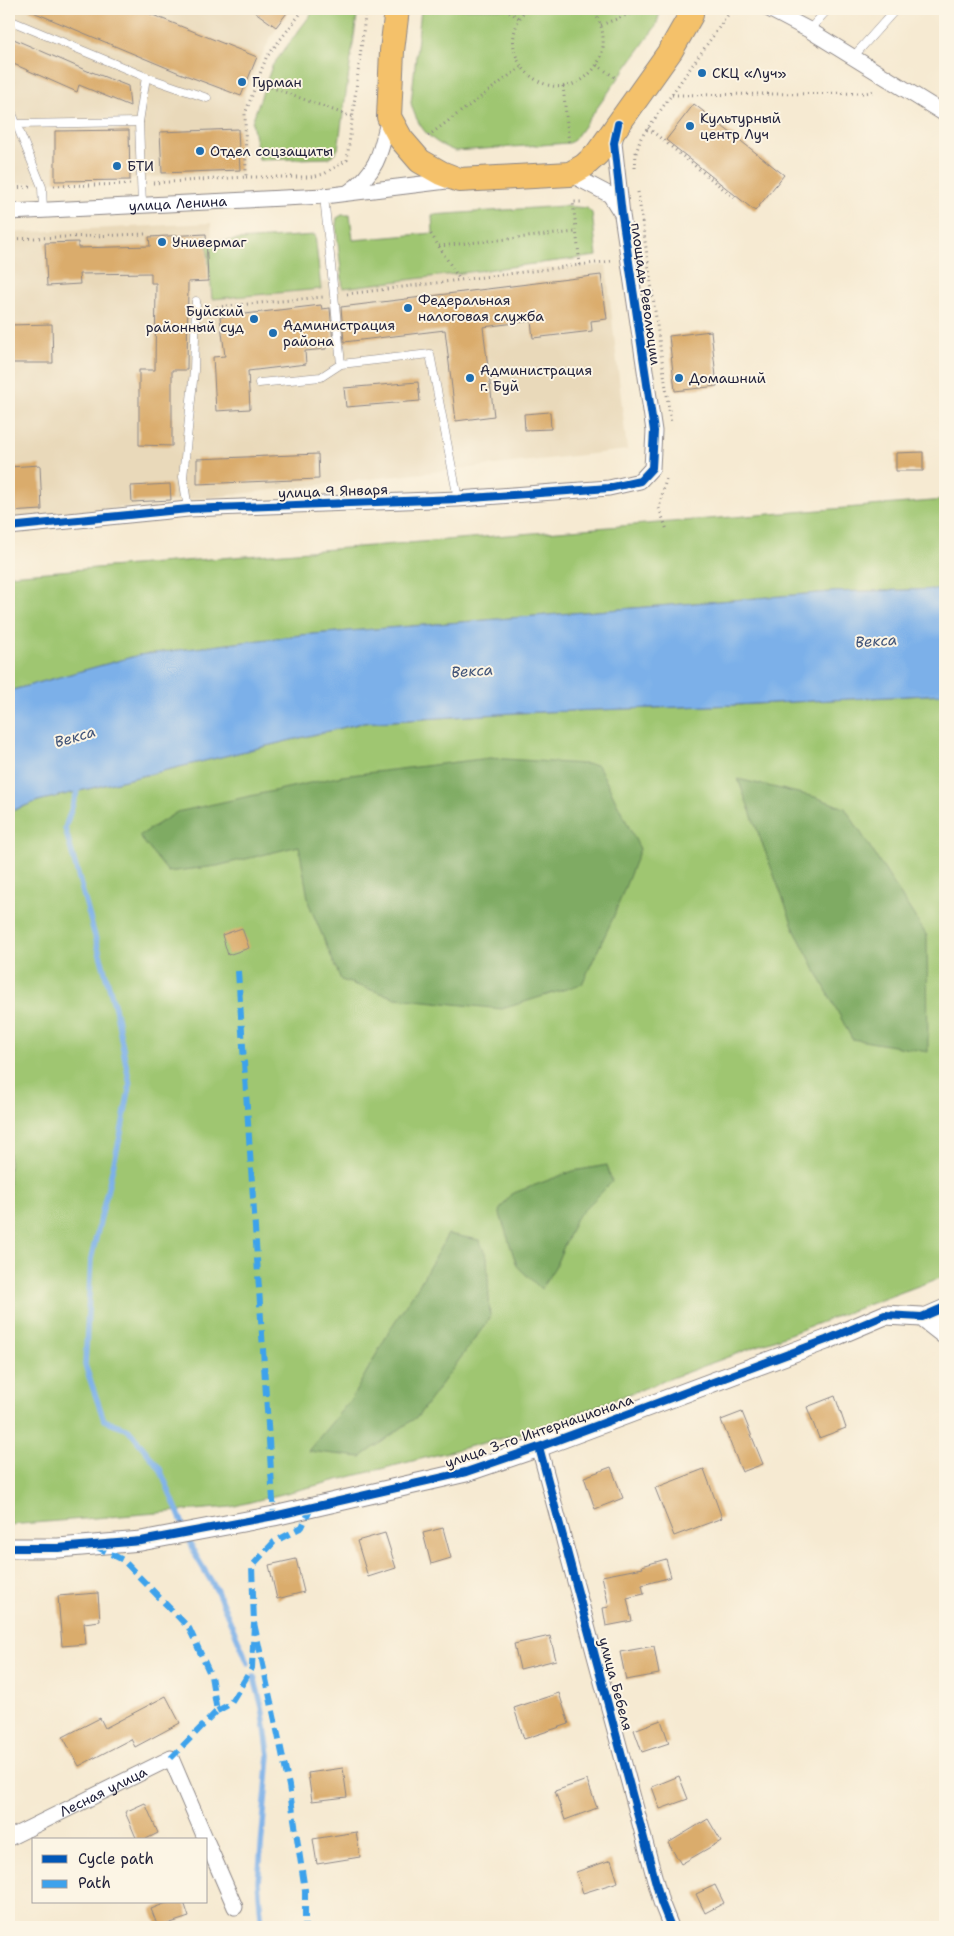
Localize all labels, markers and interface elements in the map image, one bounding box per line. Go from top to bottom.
place label: СКЦ «Луч» [712,64,786,82]
marker: СКЦ «Луч» [696,67,708,79]
place label: Гурман [252,73,302,91]
marker: Гурман [236,76,248,88]
place label: Культурный центр Луч [700,109,781,143]
marker: Культурный центр Луч [684,120,696,132]
place label: Отдел соцзащиты [210,142,333,160]
marker: Отдел соцзащиты [194,145,206,157]
place label: БТИ [127,157,154,175]
marker: БТИ [111,160,123,172]
street label: улица Ленина [128,192,228,215]
street label: площадь Революции [627,222,665,366]
place label: Универмаг [172,233,247,251]
marker: Универмаг [156,236,168,248]
place label: Федеральная налоговая служба [418,291,544,325]
place label: Буйский районный суд [146,302,244,336]
marker: Федеральная налоговая служба [402,302,414,314]
marker: Буйский районный суд [248,313,260,325]
place label: Администрация района [283,316,395,350]
marker: Администрация района [267,327,279,339]
place label: Администрация г. Буй [480,361,592,395]
place label: Домашний [689,369,766,387]
marker: Администрация г. Буй [464,372,476,384]
marker: Домашний [673,372,685,384]
street label: улица 9 Января [278,480,388,502]
water label: Векса [854,630,898,652]
water label: Векса [450,660,494,682]
water label: Векса [52,722,98,752]
street label: улица 3-го Интернационала [442,1390,636,1472]
street label: улица Бебеля [595,1635,637,1733]
street label: Лесная улица [56,1762,150,1821]
legend [32,1838,208,1904]
text: Cycle path [78,1849,154,1869]
text: Path [78,1873,111,1893]

